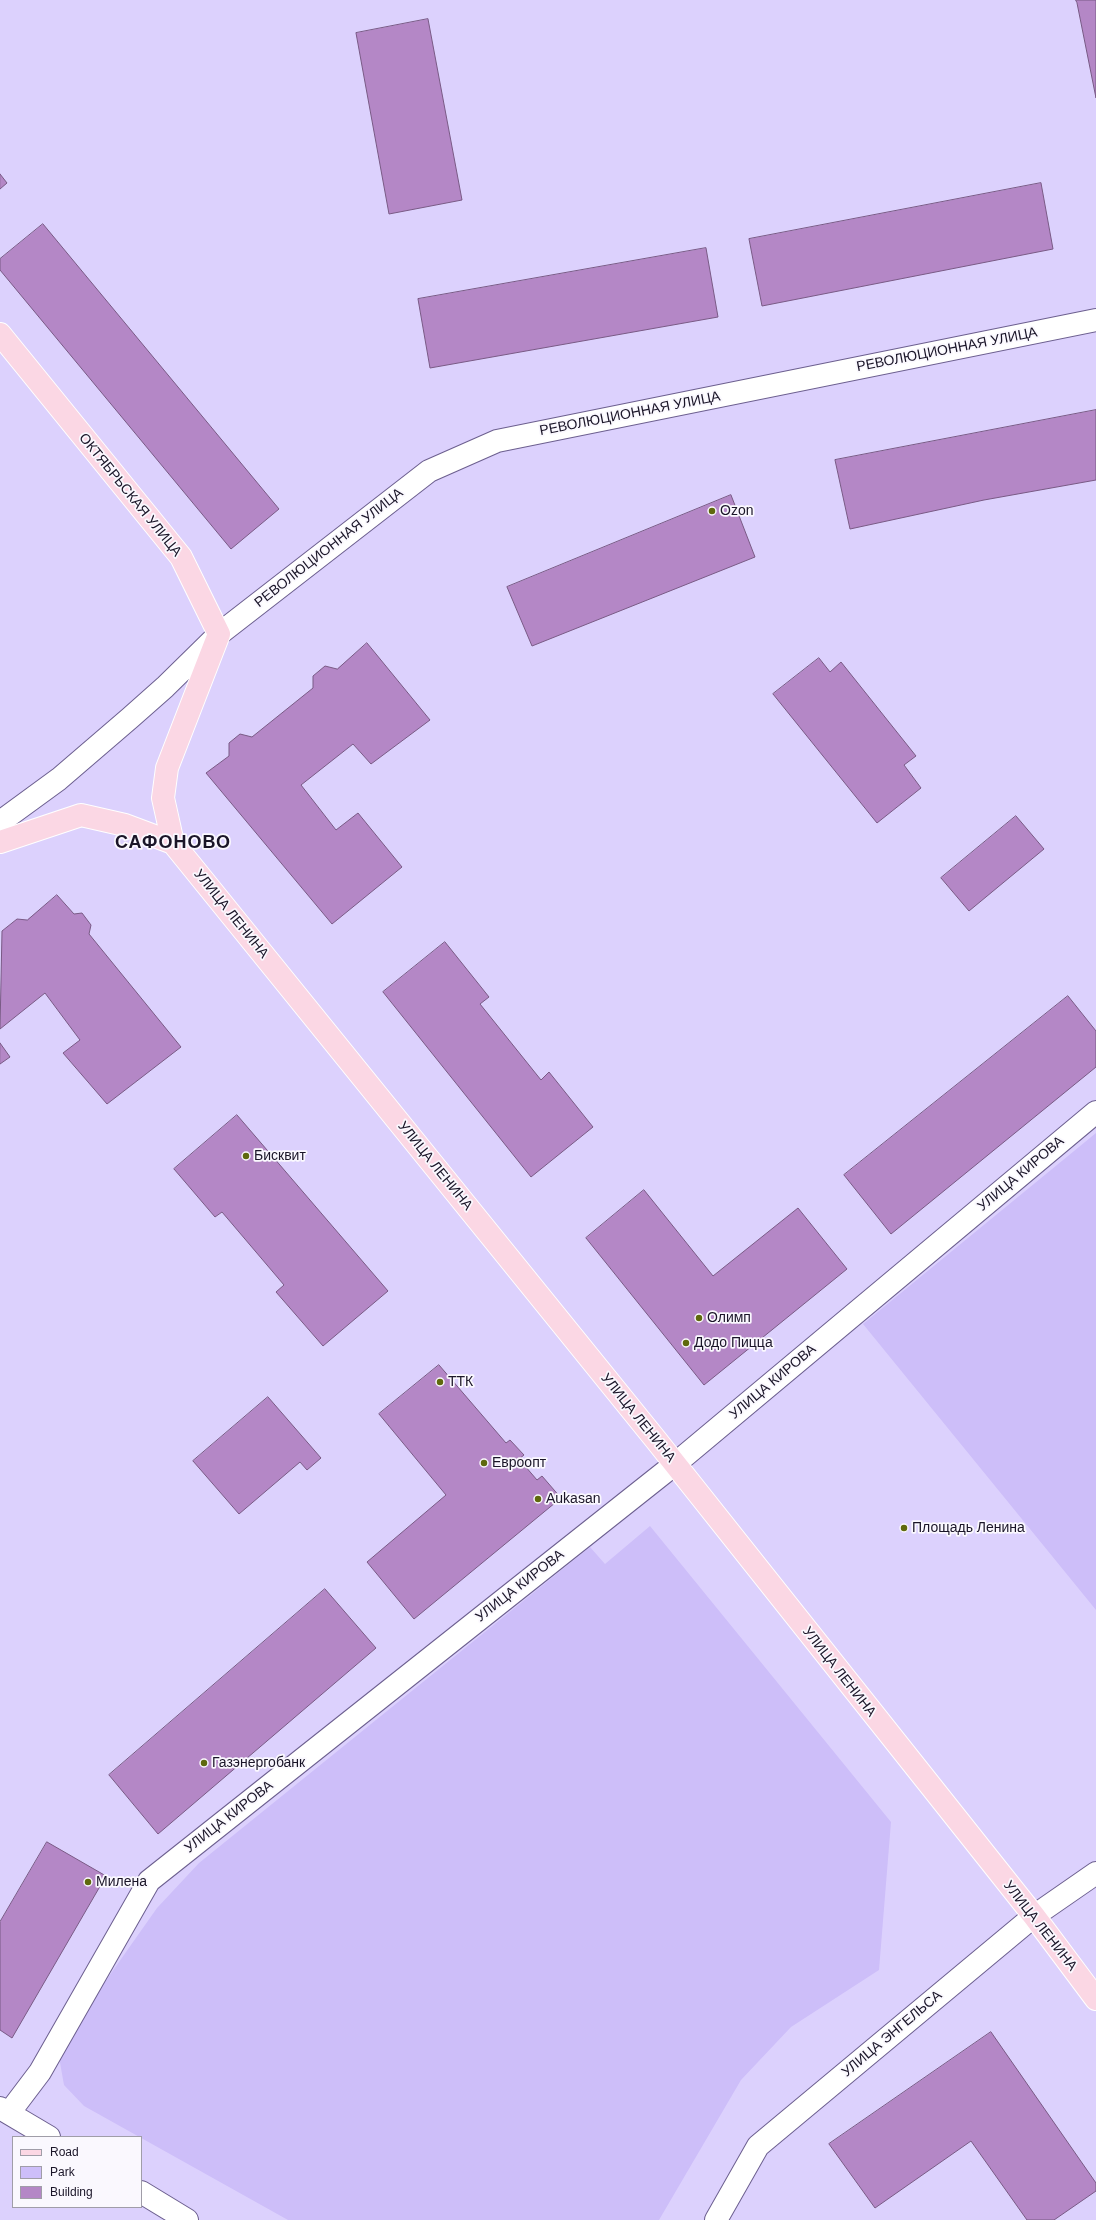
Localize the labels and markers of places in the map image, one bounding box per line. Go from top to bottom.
place label: Ozon [720,503,753,519]
marker: Ozon [707,506,717,516]
place label: Бисквит [254,1148,306,1164]
marker: Бисквит [241,1151,251,1161]
place label: Олимп [707,1310,751,1326]
marker: Олимп [694,1313,704,1323]
place label: Додо Пицца [694,1335,773,1351]
marker: Додо Пицца [681,1338,691,1348]
place label: ТТК [448,1374,473,1390]
marker: ТТК [435,1377,445,1387]
place label: Евроопт [492,1455,546,1471]
marker: Евроопт [479,1458,489,1468]
place label: Aukasan [546,1491,600,1507]
marker: Aukasan [533,1494,543,1504]
place label: Площадь Ленина [912,1520,1025,1536]
marker: Площадь Ленина [899,1523,909,1533]
place label: Газэнергобанк [212,1755,305,1771]
marker: Газэнергобанк [199,1758,209,1768]
place label: Милена [96,1874,147,1890]
marker: Милена [83,1877,93,1887]

